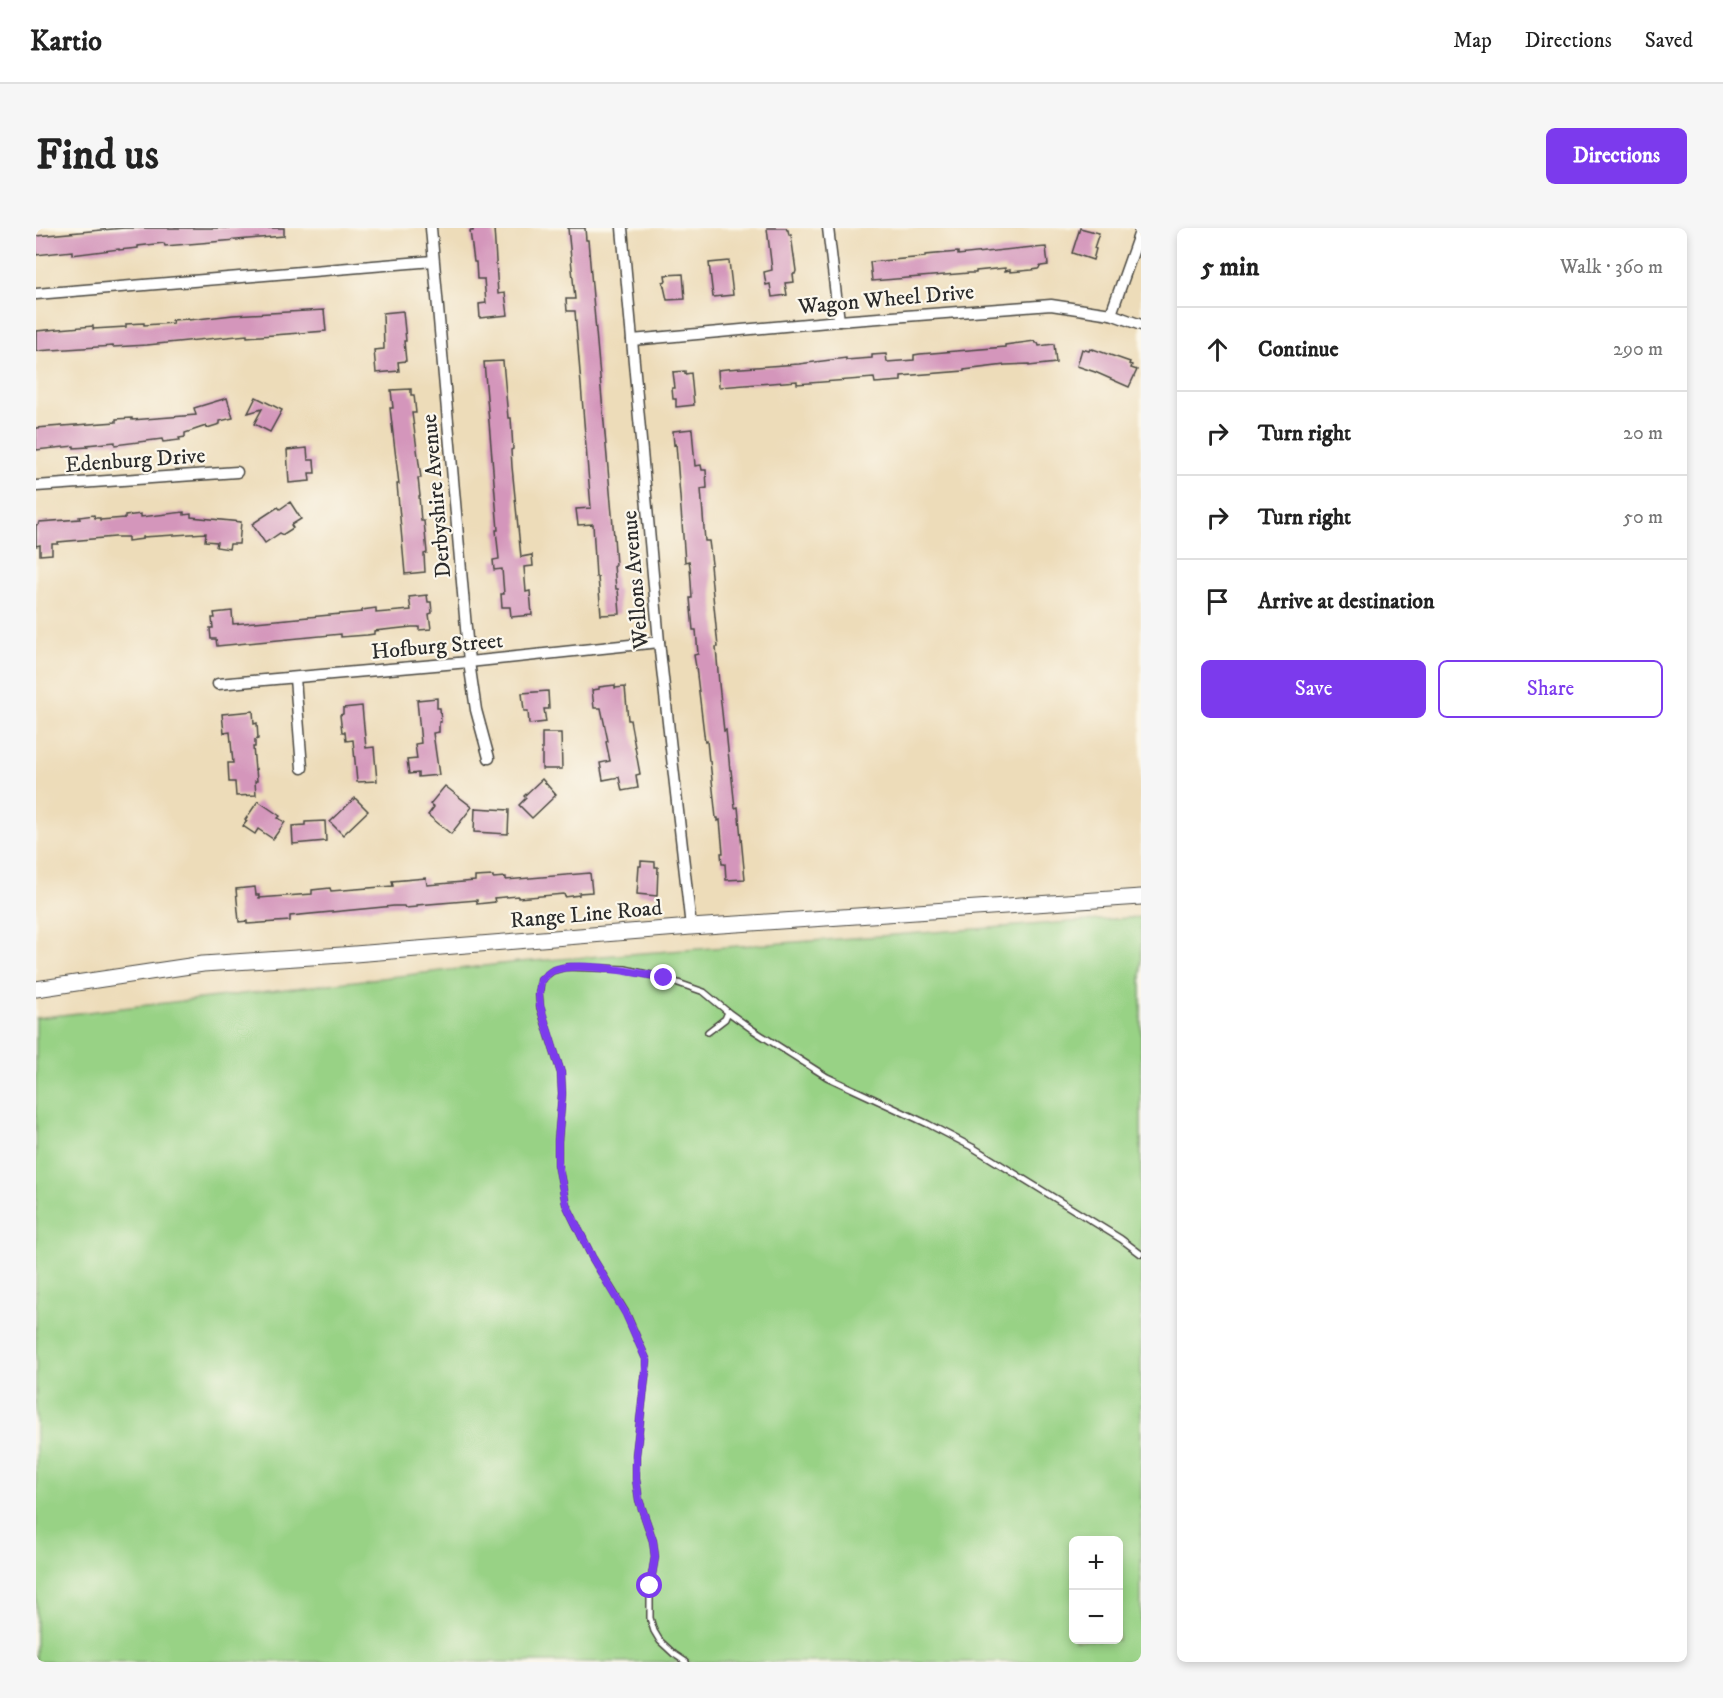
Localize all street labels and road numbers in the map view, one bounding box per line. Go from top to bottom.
street label: Wagon Wheel Drive [796,278,975,321]
street label: Derbyshire Avenue [416,413,457,579]
street label: Edenburg Drive [64,442,206,479]
street label: Wellons Avenue [616,509,655,651]
street label: Hofburg Street [370,627,504,666]
street label: Range Line Road [509,894,663,935]

